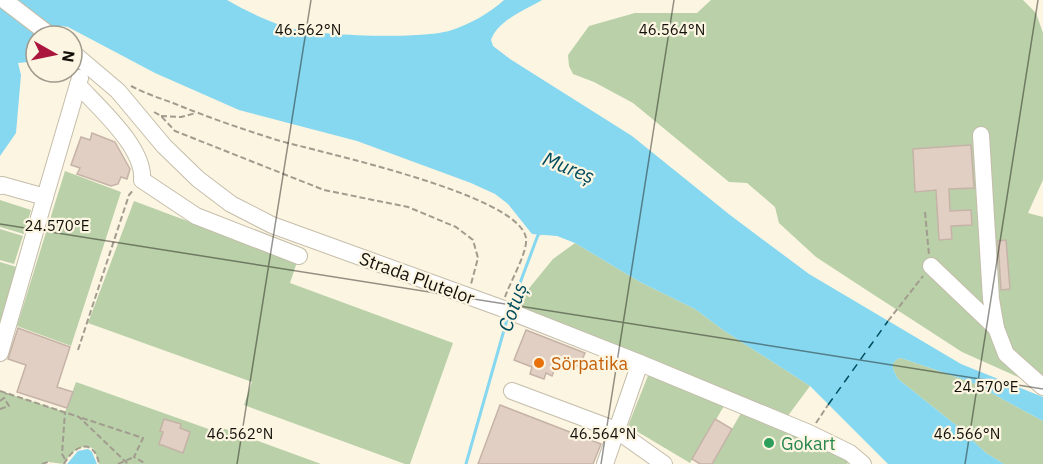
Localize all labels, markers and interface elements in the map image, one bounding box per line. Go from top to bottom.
text: 46.562°N [275,20,341,39]
text: 46.564°N [639,20,705,39]
north arrow [24,24,84,84]
text: N [58,49,80,64]
water label: Mureș [539,144,599,190]
text: 24.570°E [25,216,89,235]
street label: Strada Plutelor [356,247,478,310]
water label: Cotuș [491,279,533,335]
place label: Sörpatika [551,352,628,375]
marker: Sörpatika [532,356,546,370]
text: 24.570°E [954,377,1018,396]
text: 46.562°N [207,424,273,443]
text: 46.564°N [570,424,636,443]
text: 46.566°N [934,424,1000,443]
place label: Gokart [781,432,836,455]
marker: Gokart [762,436,776,450]

